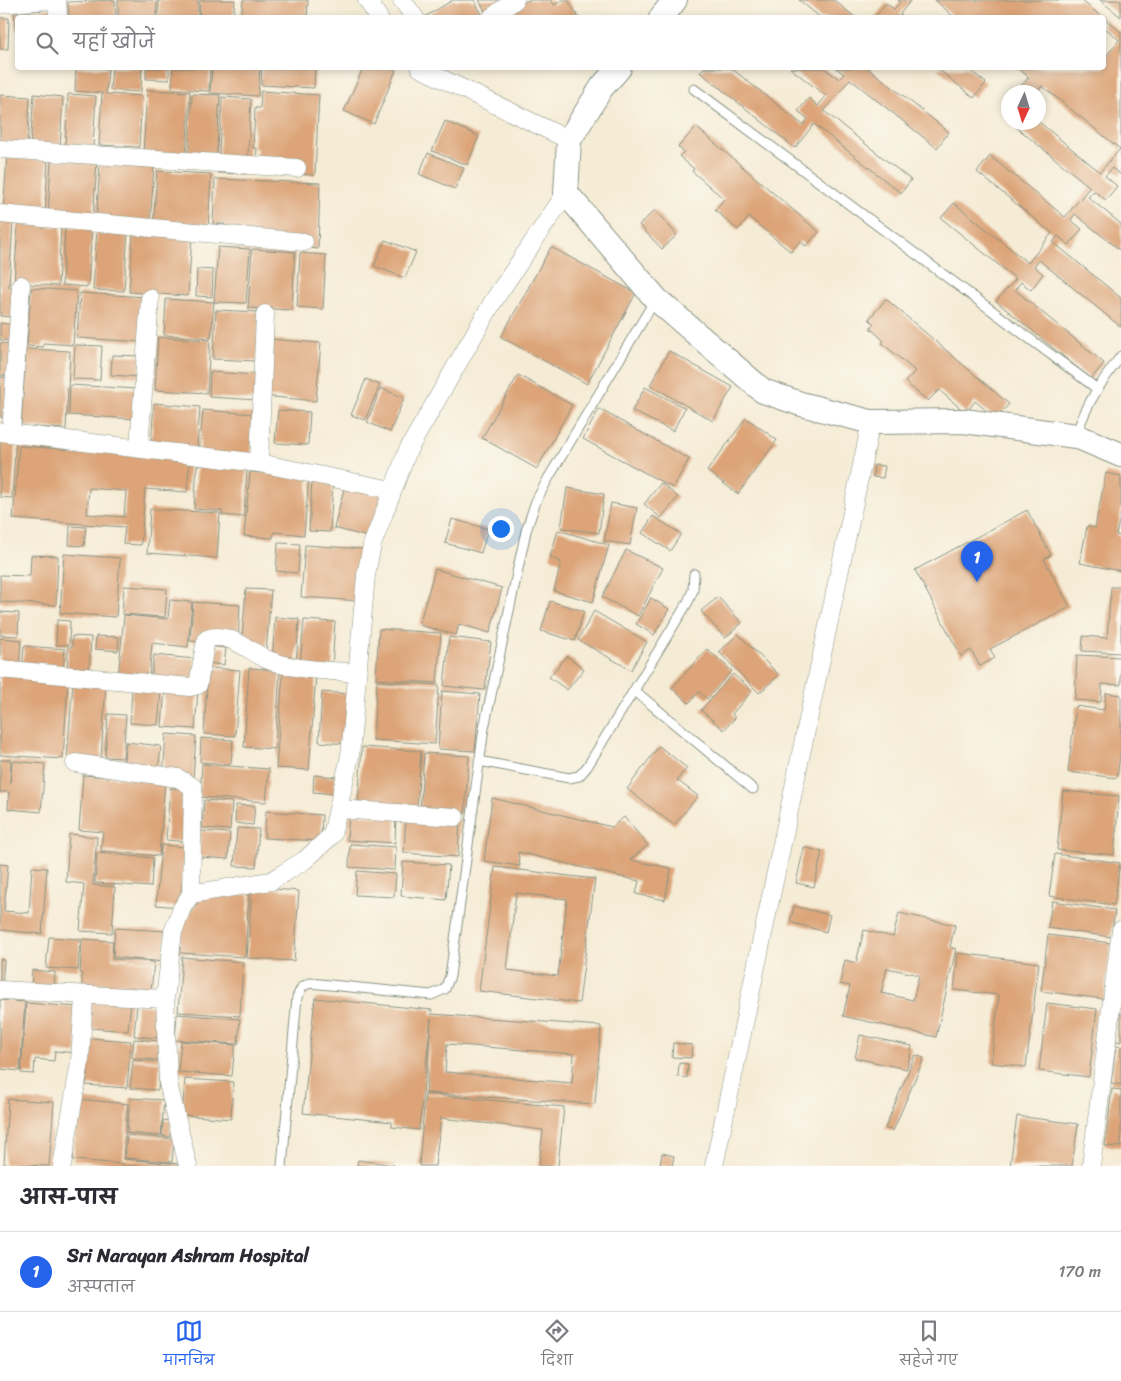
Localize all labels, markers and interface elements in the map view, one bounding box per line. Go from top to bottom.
search box [15,15,1106,70]
text: यहाँ खोजें [73,25,155,58]
icon: search [33,29,61,57]
north arrow [1001,85,1046,130]
your location [488,516,514,542]
pin: 1 [961,541,993,582]
text: आस-पास [20,1178,117,1216]
text: Sri Narayan Ashram Hospital [67,1239,309,1272]
text: 1 [33,1257,39,1286]
text: 170 m [1058,1257,1101,1286]
text: अस्पताल [67,1272,135,1301]
tab: मानचित्र [163,1317,215,1376]
tab: दिशा [541,1317,573,1376]
tab: सहेजे गए [899,1317,958,1376]

